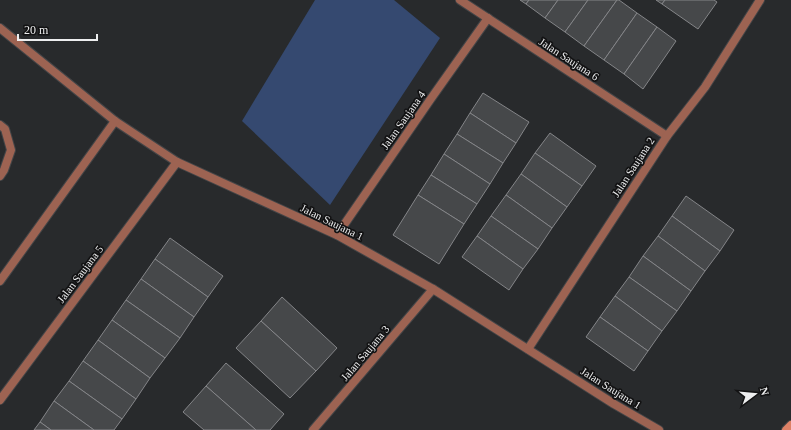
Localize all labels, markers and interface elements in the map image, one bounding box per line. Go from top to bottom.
scale bar [18,16,97,42]
text: 20 m [24,23,49,37]
street label: Jalan Saujana 6 [537,35,601,83]
street label: Jalan Saujana 4 [378,88,428,151]
street label: Jalan Saujana 2 [609,135,657,199]
street label: Jalan Saujana 1 [299,202,365,242]
street label: Jalan Saujana 5 [55,243,106,305]
street label: Jalan Saujana 3 [338,323,392,383]
street label: Jalan Saujana 1 [579,365,643,411]
north arrow [735,374,775,414]
text: N [758,386,771,397]

